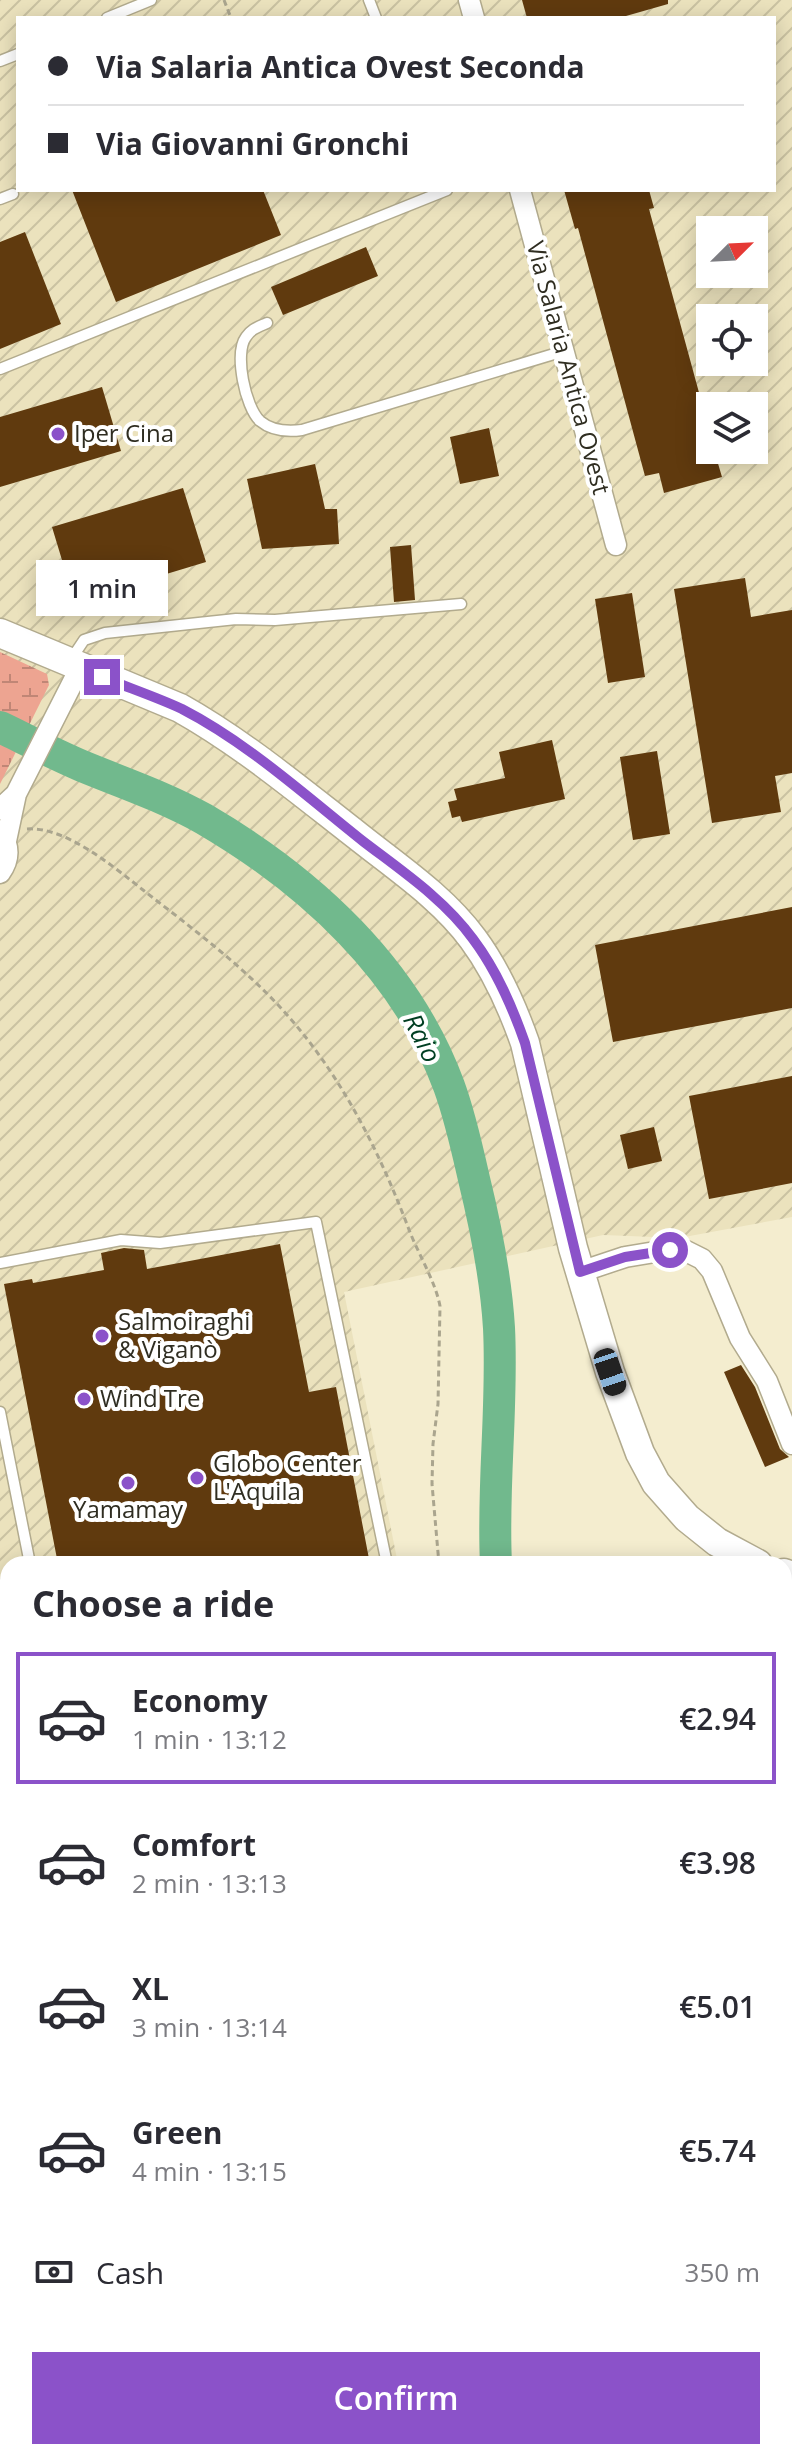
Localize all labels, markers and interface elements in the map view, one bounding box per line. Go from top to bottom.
text: Via Salaria Antica Ovest Seconda [96,46,585,87]
text: Via Giovanni Gronchi [96,123,410,164]
north arrow [696,216,768,288]
map controls [696,216,768,464]
street label: Via Salaria Antica Ovest [520,237,619,498]
button: locate [696,304,768,376]
button: layers [696,392,768,464]
place label: Iper Cina [74,416,174,449]
marker: Iper Cina [49,425,67,443]
callout: 1 min [36,561,168,617]
text: 1 min [67,570,137,606]
route end [84,659,120,695]
water label: Raio [395,1007,450,1068]
route start [652,1232,688,1268]
place label: Salmoiraghi & Viganò [118,1304,250,1365]
marker: Salmoiraghi & Viganò [93,1327,111,1345]
car [591,1345,629,1399]
place label: Wind Tre [100,1381,200,1414]
marker: Wind Tre [75,1390,93,1408]
place label: Globo Center L'Aquila [213,1446,362,1507]
marker: Globo Center L'Aquila [188,1469,206,1487]
marker: Yamamay [119,1474,137,1492]
place label: Yamamay [73,1492,184,1525]
text: Choose a ride [32,1579,274,1628]
text: Economy [132,1680,268,1721]
icon: car [36,1682,108,1754]
text: €2.94 [679,1698,756,1739]
text: 1 min · 13:12 [132,1721,287,1757]
text: Comfort [132,1824,256,1865]
icon: car [36,1826,108,1898]
text: €3.98 [679,1842,756,1883]
text: 2 min · 13:13 [132,1865,287,1901]
text: XL [132,1968,169,2009]
icon: car [36,1970,108,2042]
text: €5.01 [679,1986,756,2027]
text: 3 min · 13:14 [132,2009,287,2045]
text: Green [132,2112,223,2153]
icon: car [36,2114,108,2186]
text: €5.74 [679,2130,756,2171]
text: 4 min · 13:15 [132,2153,287,2189]
icon: cash [32,2250,76,2294]
text: Cash [96,2252,164,2293]
text: 350 m [685,2254,760,2290]
button: Confirm [32,2352,760,2444]

